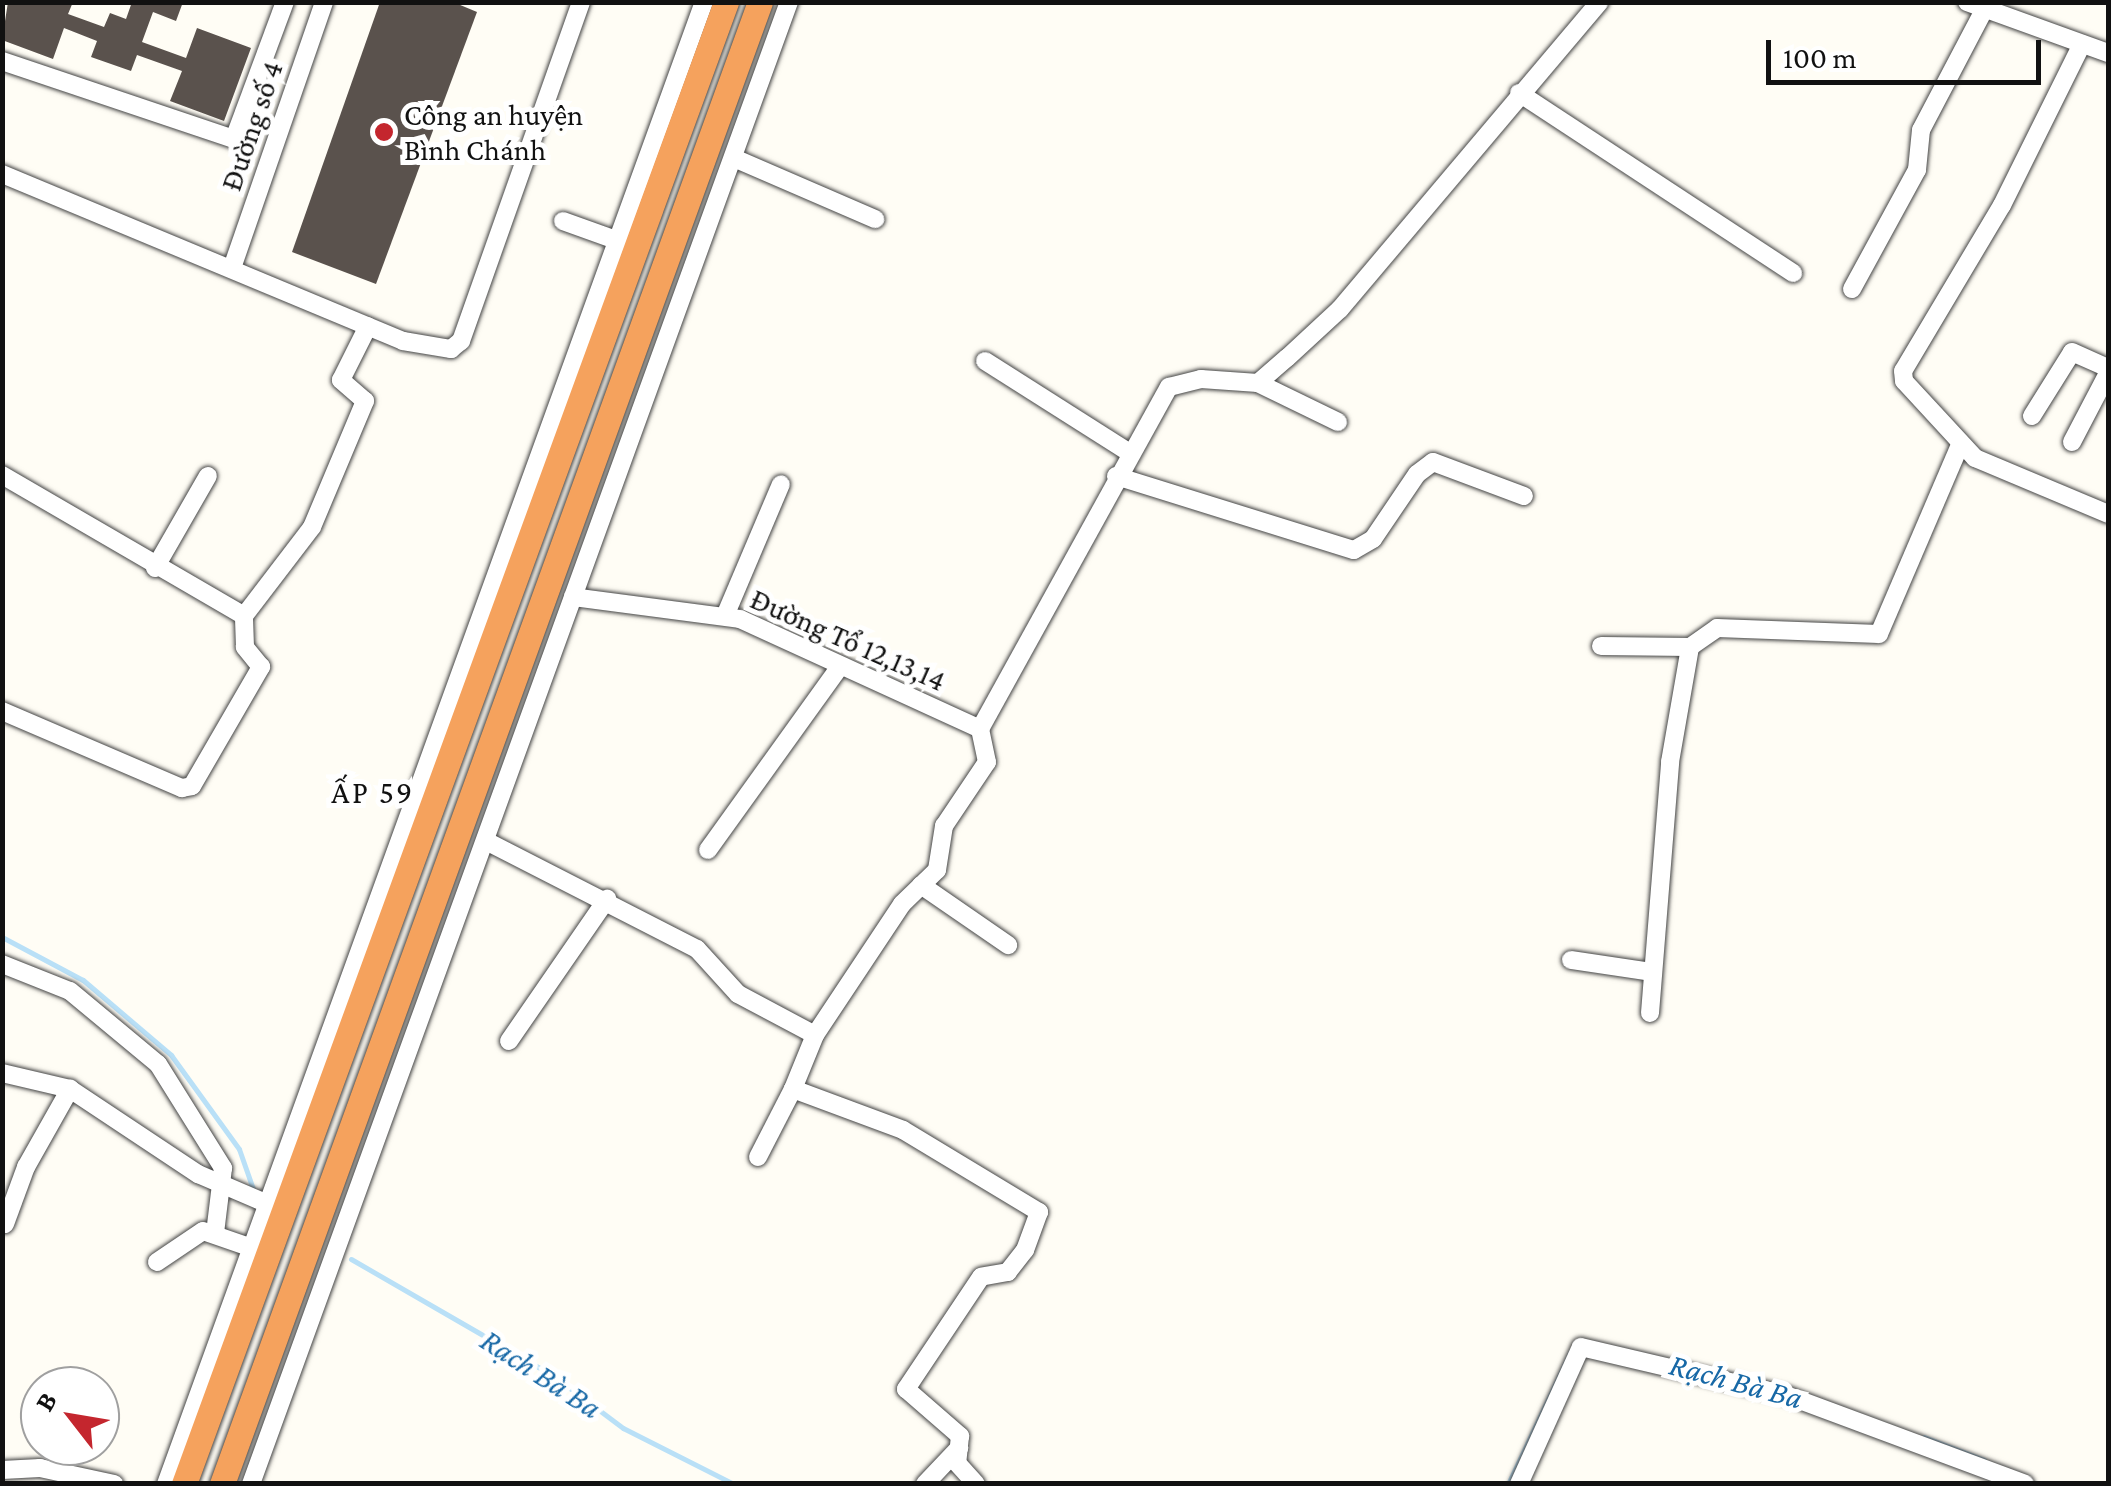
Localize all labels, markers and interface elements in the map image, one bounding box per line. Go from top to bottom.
scale bar [1771,20,2046,82]
text: 100 m [1783,41,1857,74]
street label: Đường số 4 [213,56,291,196]
place label: Công an huyện Bình Chánh [404,97,583,168]
marker: Công an huyện Bình Chánh [373,121,395,143]
street label: Đường Tổ 12,13,14 [745,581,951,699]
district label: ẤP 59 [331,773,415,811]
water label: Rạch Bà Ba [473,1321,609,1427]
water label: Rạch Bà Ba [1665,1345,1807,1417]
north arrow [20,1366,120,1466]
text: B [28,1386,63,1416]

